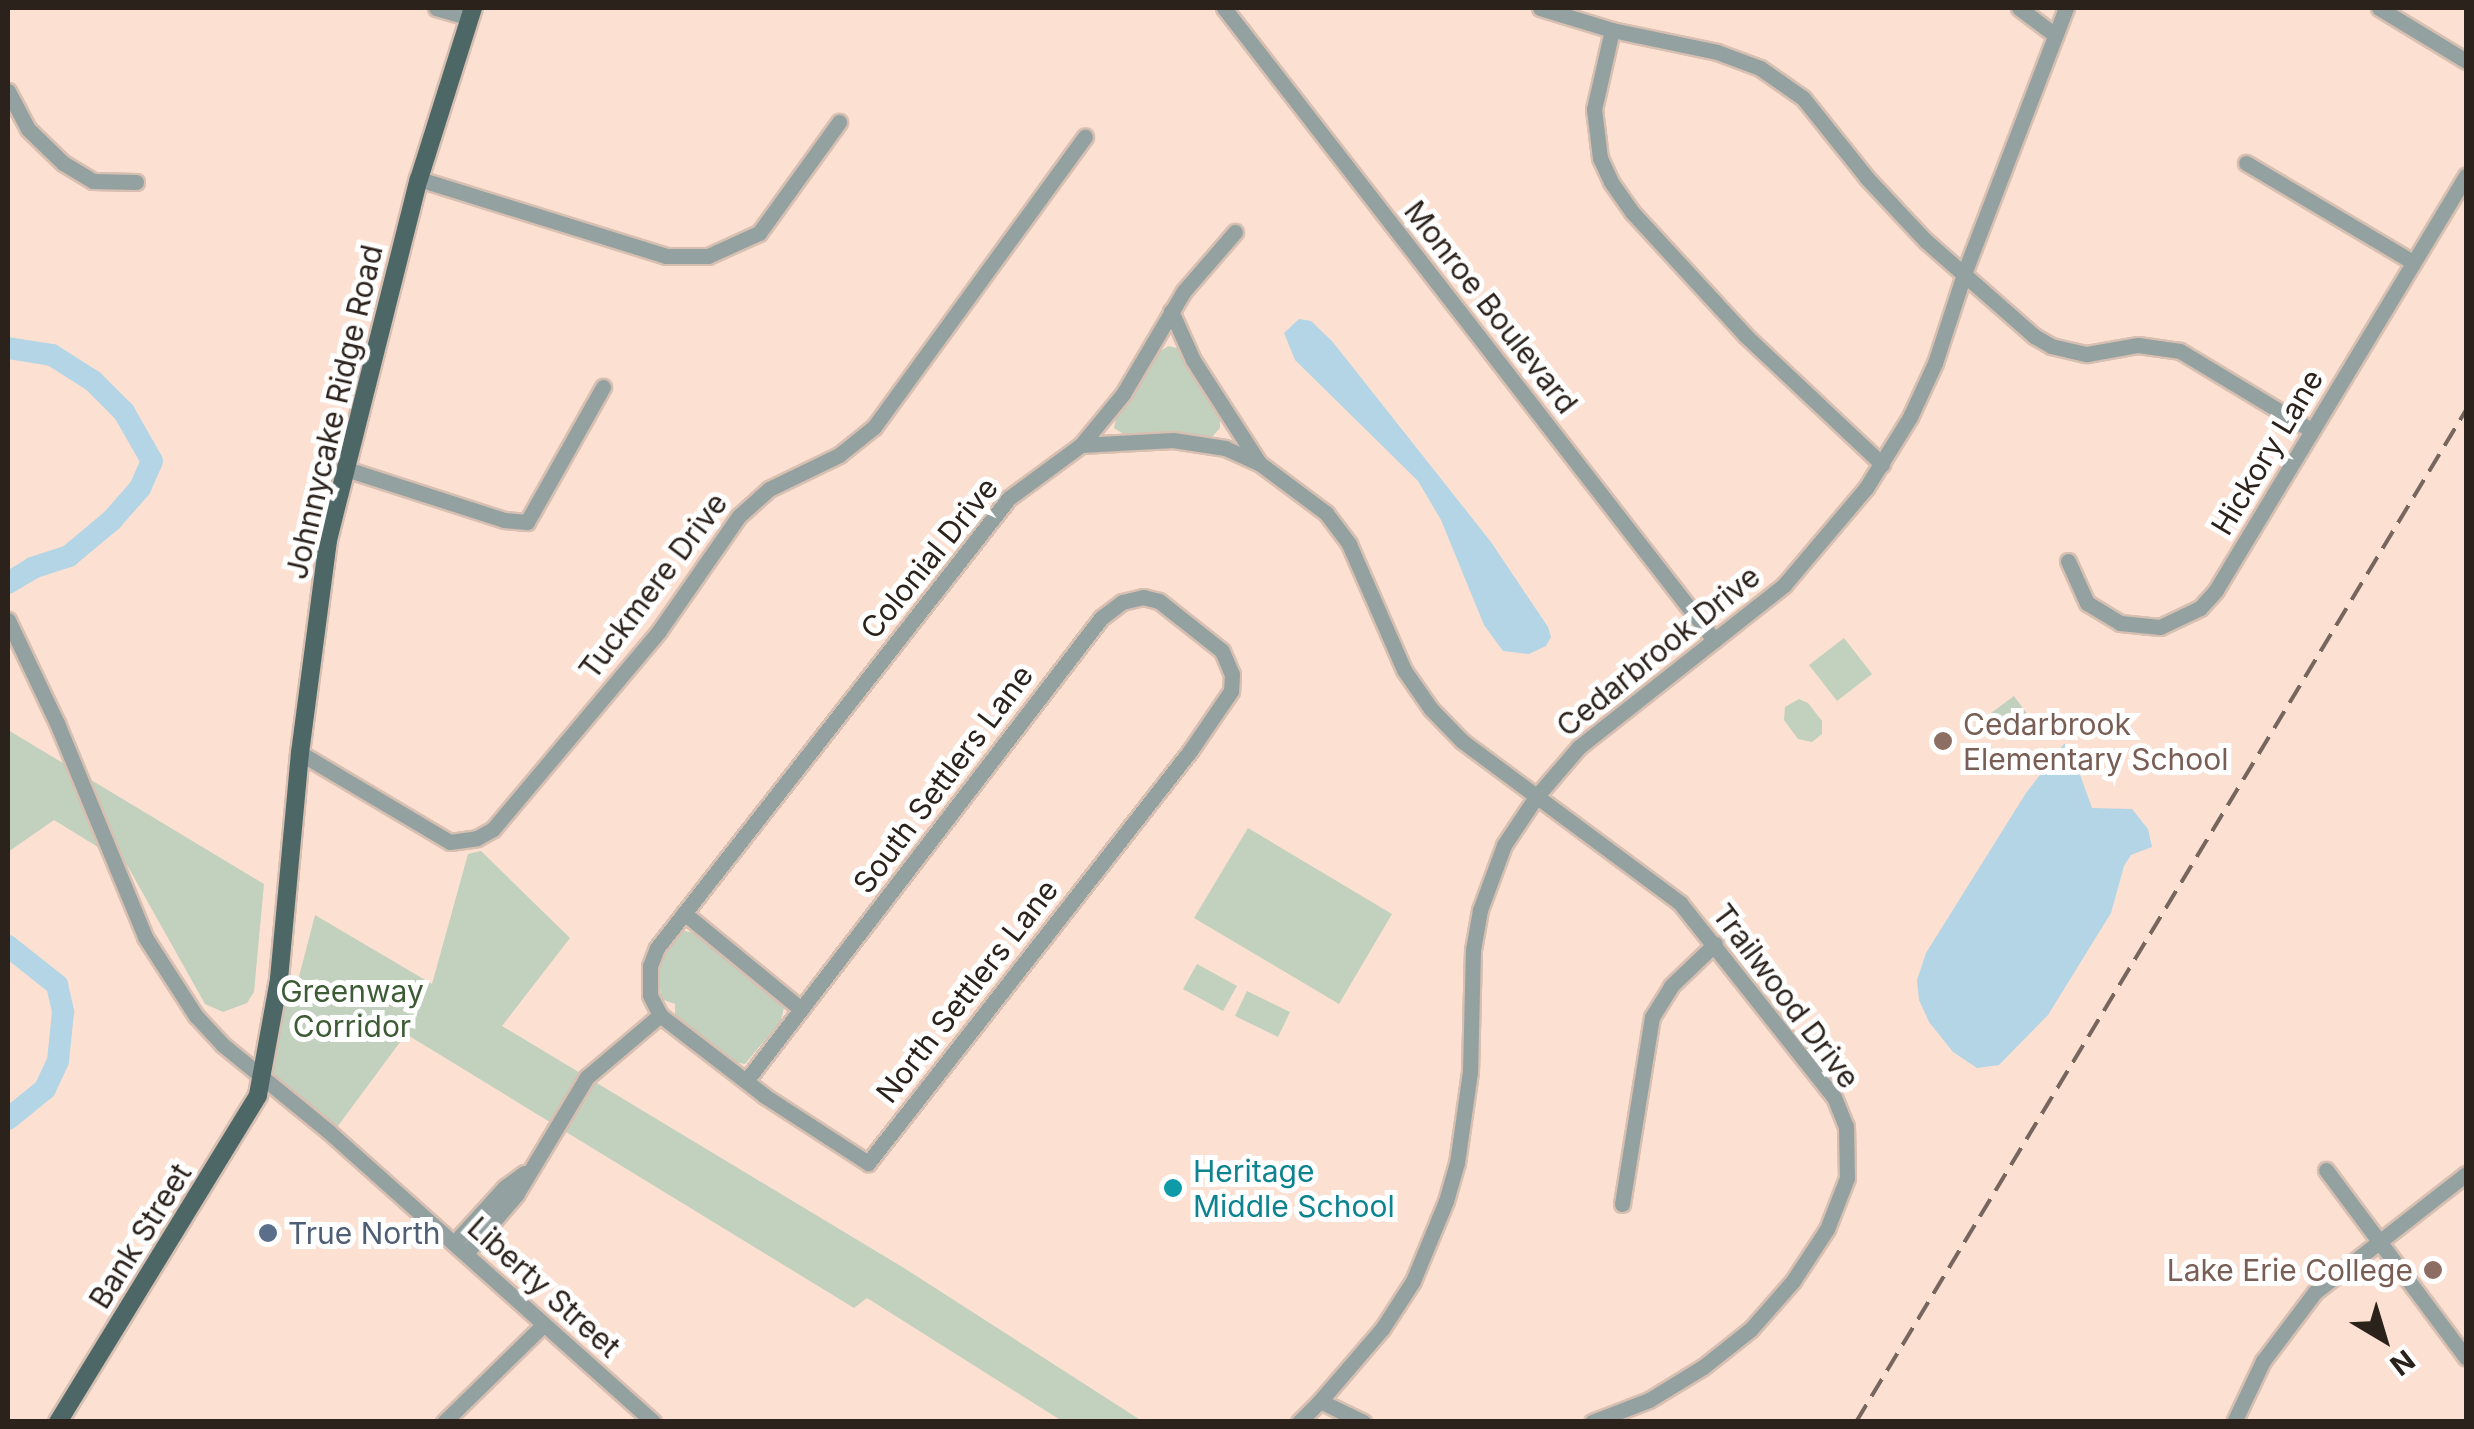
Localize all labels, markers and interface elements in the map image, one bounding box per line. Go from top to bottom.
street label: Monroe Boulevard [1397,194,1585,420]
street label: Johnnycake Ridge Road [278,241,390,583]
street label: Hickory Lane [2204,363,2330,541]
street label: Colonial Drive [853,470,1005,646]
street label: Tuckmere Drive [571,486,735,686]
street label: Cedarbrook Drive [1549,558,1767,744]
street label: South Settlers Lane [846,658,1040,900]
place label: Cedarbrook Elementary School [1963,706,2229,776]
marker: Cedarbrook Elementary School [1932,730,1954,752]
street label: North Settlers Lane [869,872,1065,1110]
street label: Trailwood Drive [1705,897,1867,1095]
park label: Greenway Corridor [280,973,424,1044]
place label: Heritage Middle School [1193,1153,1395,1224]
street label: Bank Street [81,1157,199,1315]
marker: Heritage Middle School [1162,1177,1184,1199]
street label: Liberty Street [461,1209,627,1365]
place label: True North [288,1215,441,1251]
marker: True North [257,1222,279,1244]
place label: Lake Erie College [2167,1252,2413,1288]
marker: Lake Erie College [2422,1259,2444,1281]
north arrow [2334,1289,2434,1389]
text: N [2384,1343,2421,1383]

